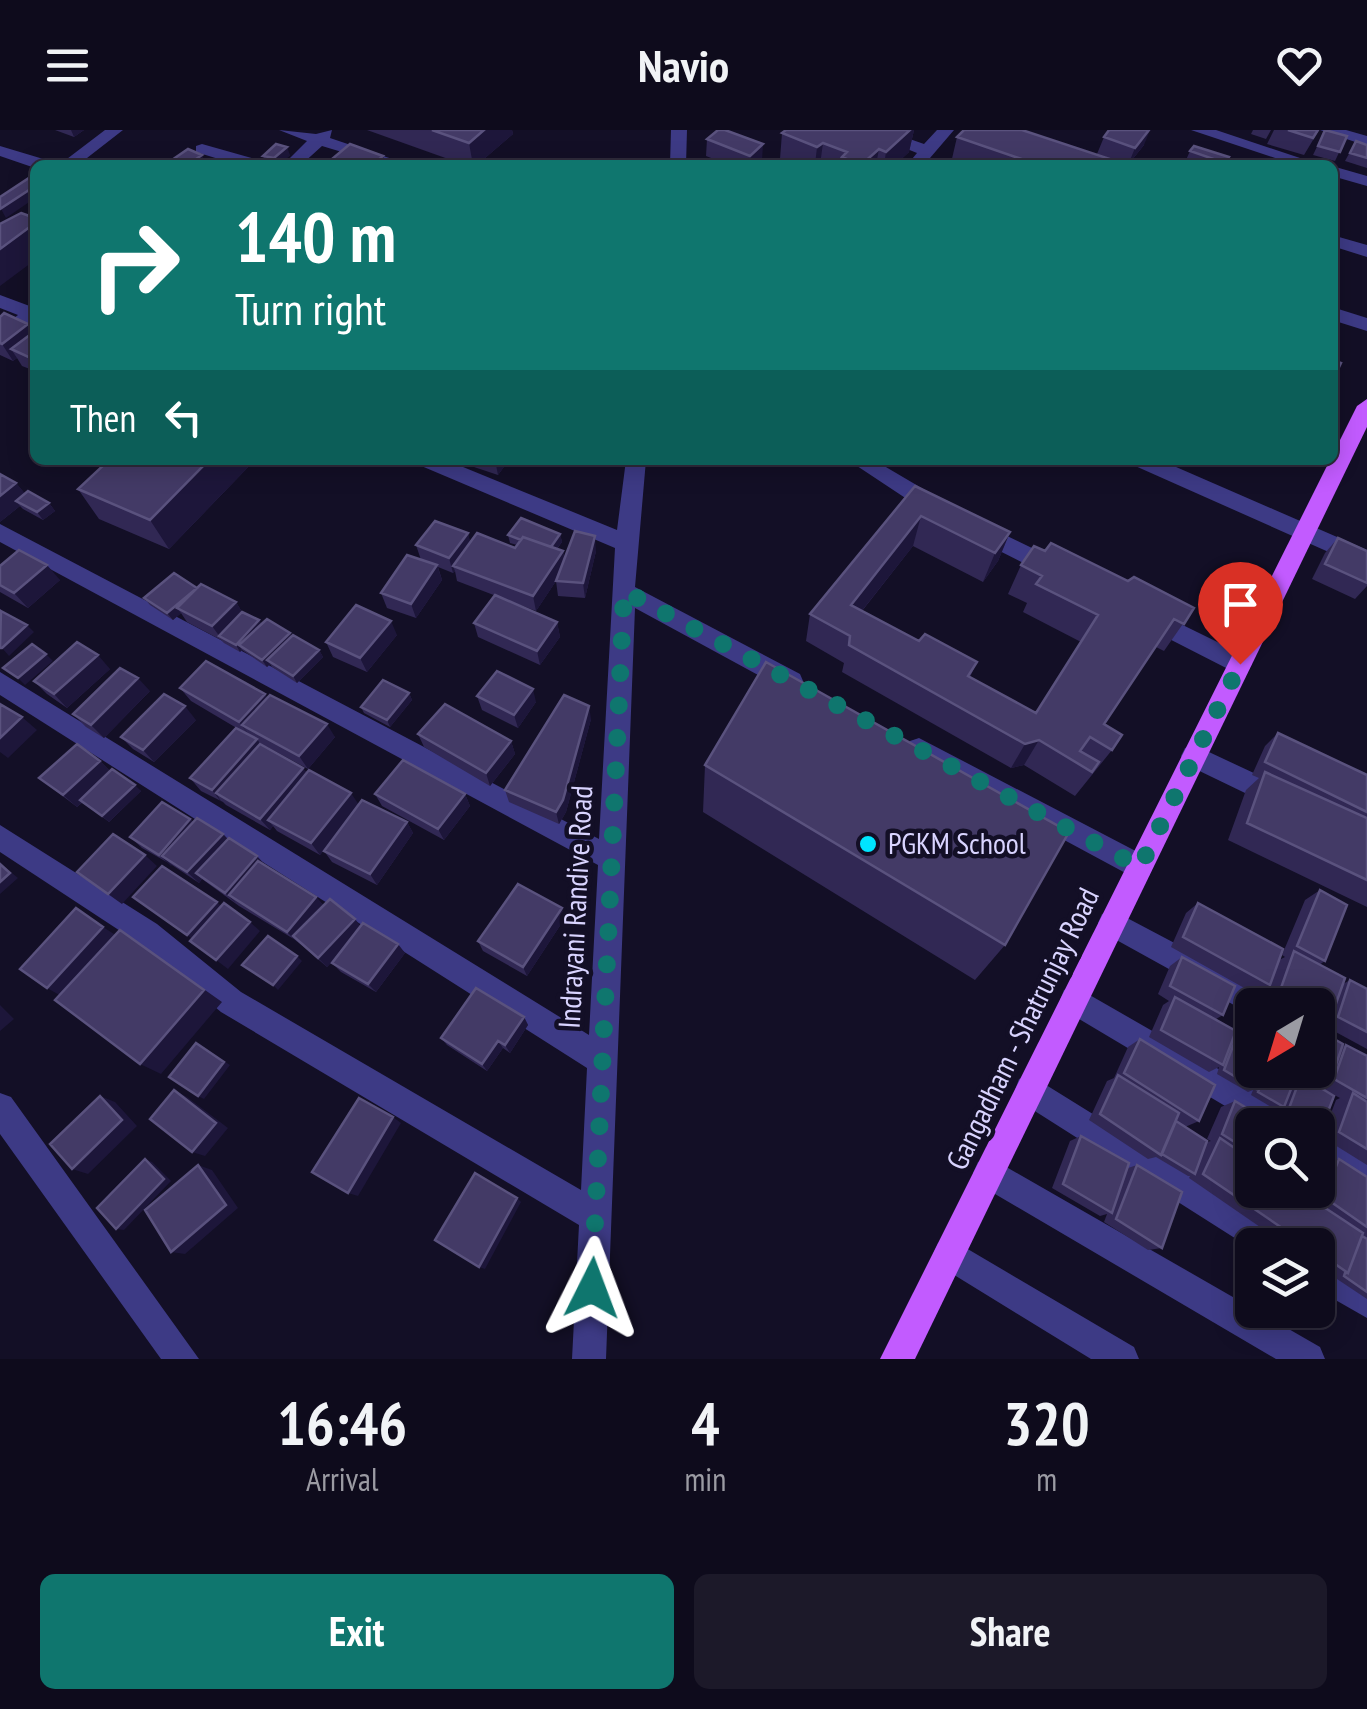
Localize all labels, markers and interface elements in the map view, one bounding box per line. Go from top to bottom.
text: Navio [638,36,729,94]
icon: menu [40,38,95,93]
icon: heart [1272,38,1327,93]
text: 140 m [235,191,396,281]
icon: right [70,200,200,330]
text: Turn right [235,279,386,337]
icon: left [156,390,211,445]
text: Then [70,393,136,442]
pin [1198,562,1283,665]
icon: arrive [1213,577,1268,632]
street label: Indrayani Randive Road [549,784,600,1029]
place label: PGKM School [888,823,1026,862]
marker: PGKM School [857,833,879,855]
street label: Gangadham - Shatrunjay Road [936,881,1107,1176]
north arrow [1235,988,1335,1088]
map controls [1235,988,1335,1328]
button: search [1235,1108,1335,1208]
button: layers [1235,1228,1335,1328]
position arrow [540,1236,644,1340]
text: 16:46 [277,1384,407,1462]
text: 4 [691,1384,720,1462]
text: 320 [1004,1384,1090,1462]
text: Arrival [306,1458,378,1500]
text: min [684,1458,726,1500]
text: m [1036,1458,1057,1500]
button: Exit [40,1574,674,1689]
button: Share [694,1574,1327,1689]

